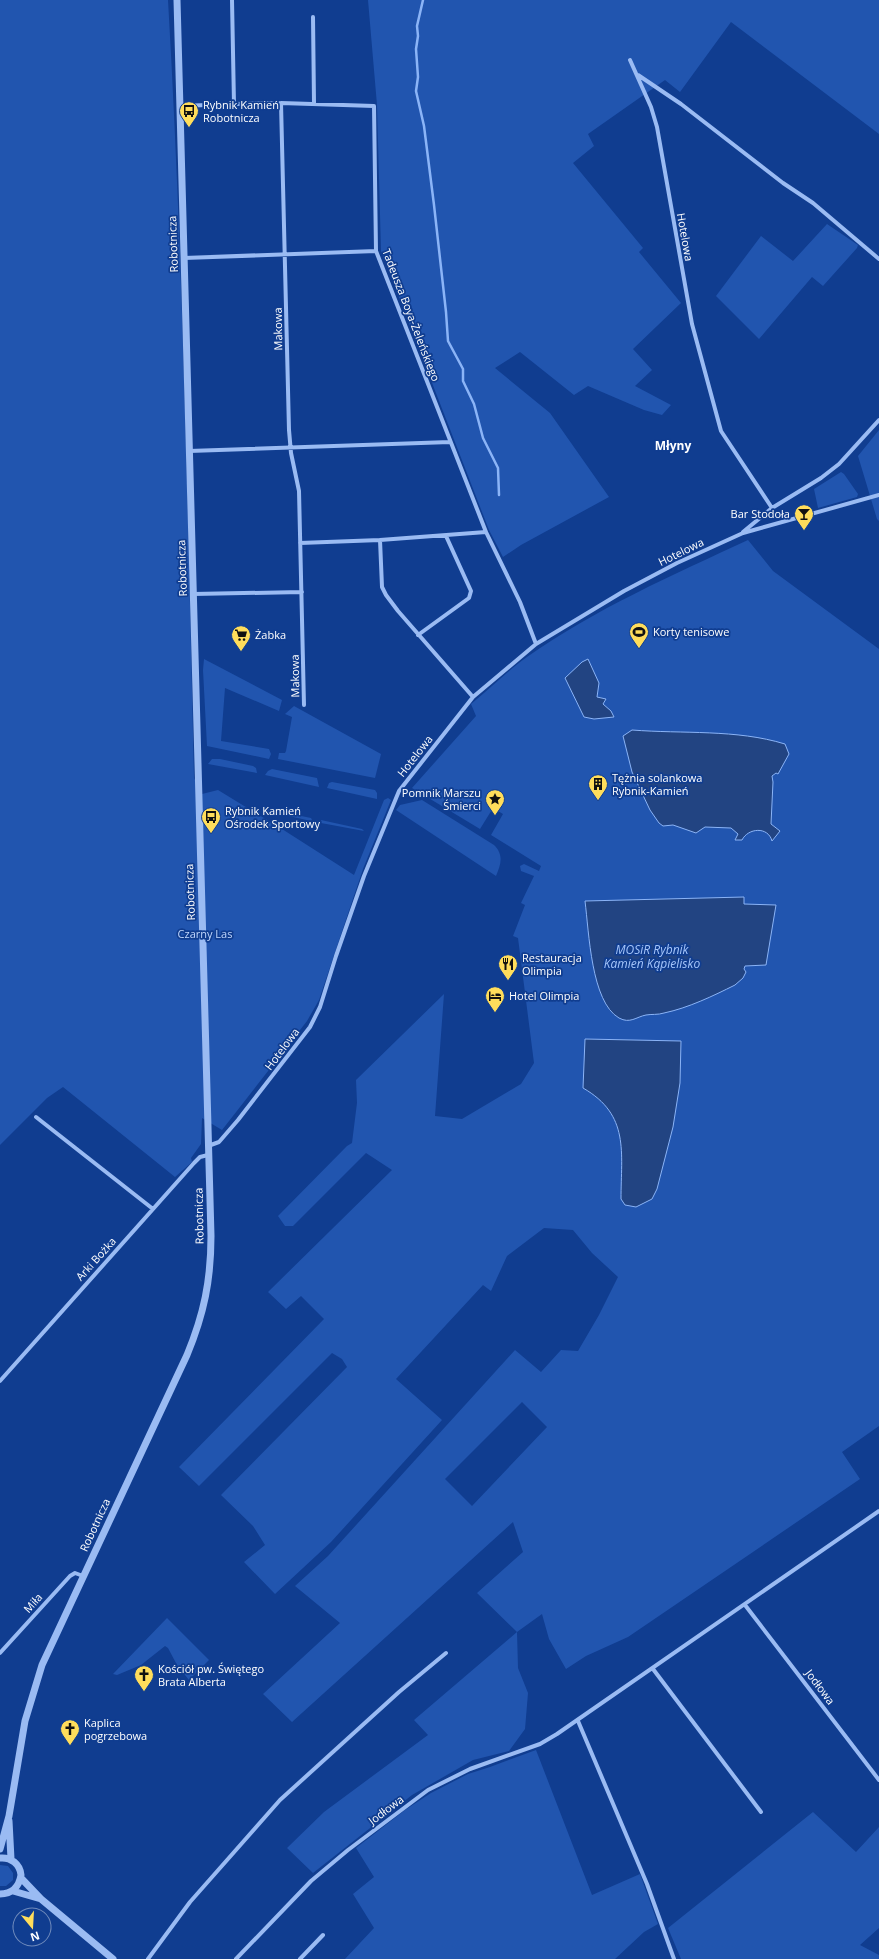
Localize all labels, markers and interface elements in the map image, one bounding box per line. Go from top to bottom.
place label: Rybnik Kamień Robotnicza [203,97,279,125]
bus stop icon: Rybnik Kamień Robotnicza [178,100,200,128]
street label: Hotelowa [674,212,697,262]
street label: Robotnicza [164,215,181,273]
street label: Tadeusza Boya-Żeleńskiego [379,246,444,384]
street label: Makowa [270,307,285,351]
district label: Młyny [655,437,691,454]
bar icon: Bar Stodoła [793,503,815,531]
place label: Bar Stodoła [731,506,790,521]
street label: Hotelowa [656,534,706,569]
street label: Robotnicza [173,539,190,597]
sports icon: Korty tenisowe [628,621,650,649]
supermarket icon: Żabka [230,624,252,652]
place label: Korty tenisowe [653,624,729,639]
place label: Żabka [255,627,286,642]
street label: Makowa [287,654,302,698]
street label: Hotelowa [394,732,436,780]
place label: Tężnia solankowa Rybnik-Kamień [612,770,702,798]
building icon: Tężnia solankowa Rybnik-Kamień [587,773,609,801]
place label: Pomnik Marszu Śmierci [402,785,481,813]
place icon: Pomnik Marszu Śmierci [484,788,506,816]
place label: Rybnik Kamień Ośrodek Sportowy [225,803,320,831]
bus stop icon: Rybnik Kamień Ośrodek Sportowy [200,806,222,834]
street label: Robotnicza [181,863,198,921]
park label: Czarny Las [178,926,232,941]
water label: MOSiR Rybnik Kamień Kąpielisko [604,941,700,972]
place label: Restauracja Olimpia [522,950,582,978]
restaurant icon: Restauracja Olimpia [497,953,519,981]
hotel icon: Hotel Olimpia [484,985,506,1013]
place label: Hotel Olimpia [509,988,579,1003]
street label: Hotelowa [261,1025,302,1073]
street label: Robotnicza [191,1188,206,1245]
street label: Arki Bożka [72,1234,119,1284]
street label: Robotnicza [76,1496,113,1554]
street label: Miła [20,1590,45,1616]
place label: Kościół pw. Świętego Brata Alberta [158,1661,264,1689]
church icon: Kościół pw. Świętego Brata Alberta [133,1664,155,1692]
street label: Jodłowa [802,1665,839,1707]
place label: Kaplica pogrzebowa [84,1715,147,1743]
church icon: Kaplica pogrzebowa [59,1718,81,1746]
street label: Jodłowa [364,1791,406,1828]
north arrow [12,1907,52,1947]
text: N [29,1928,42,1946]

